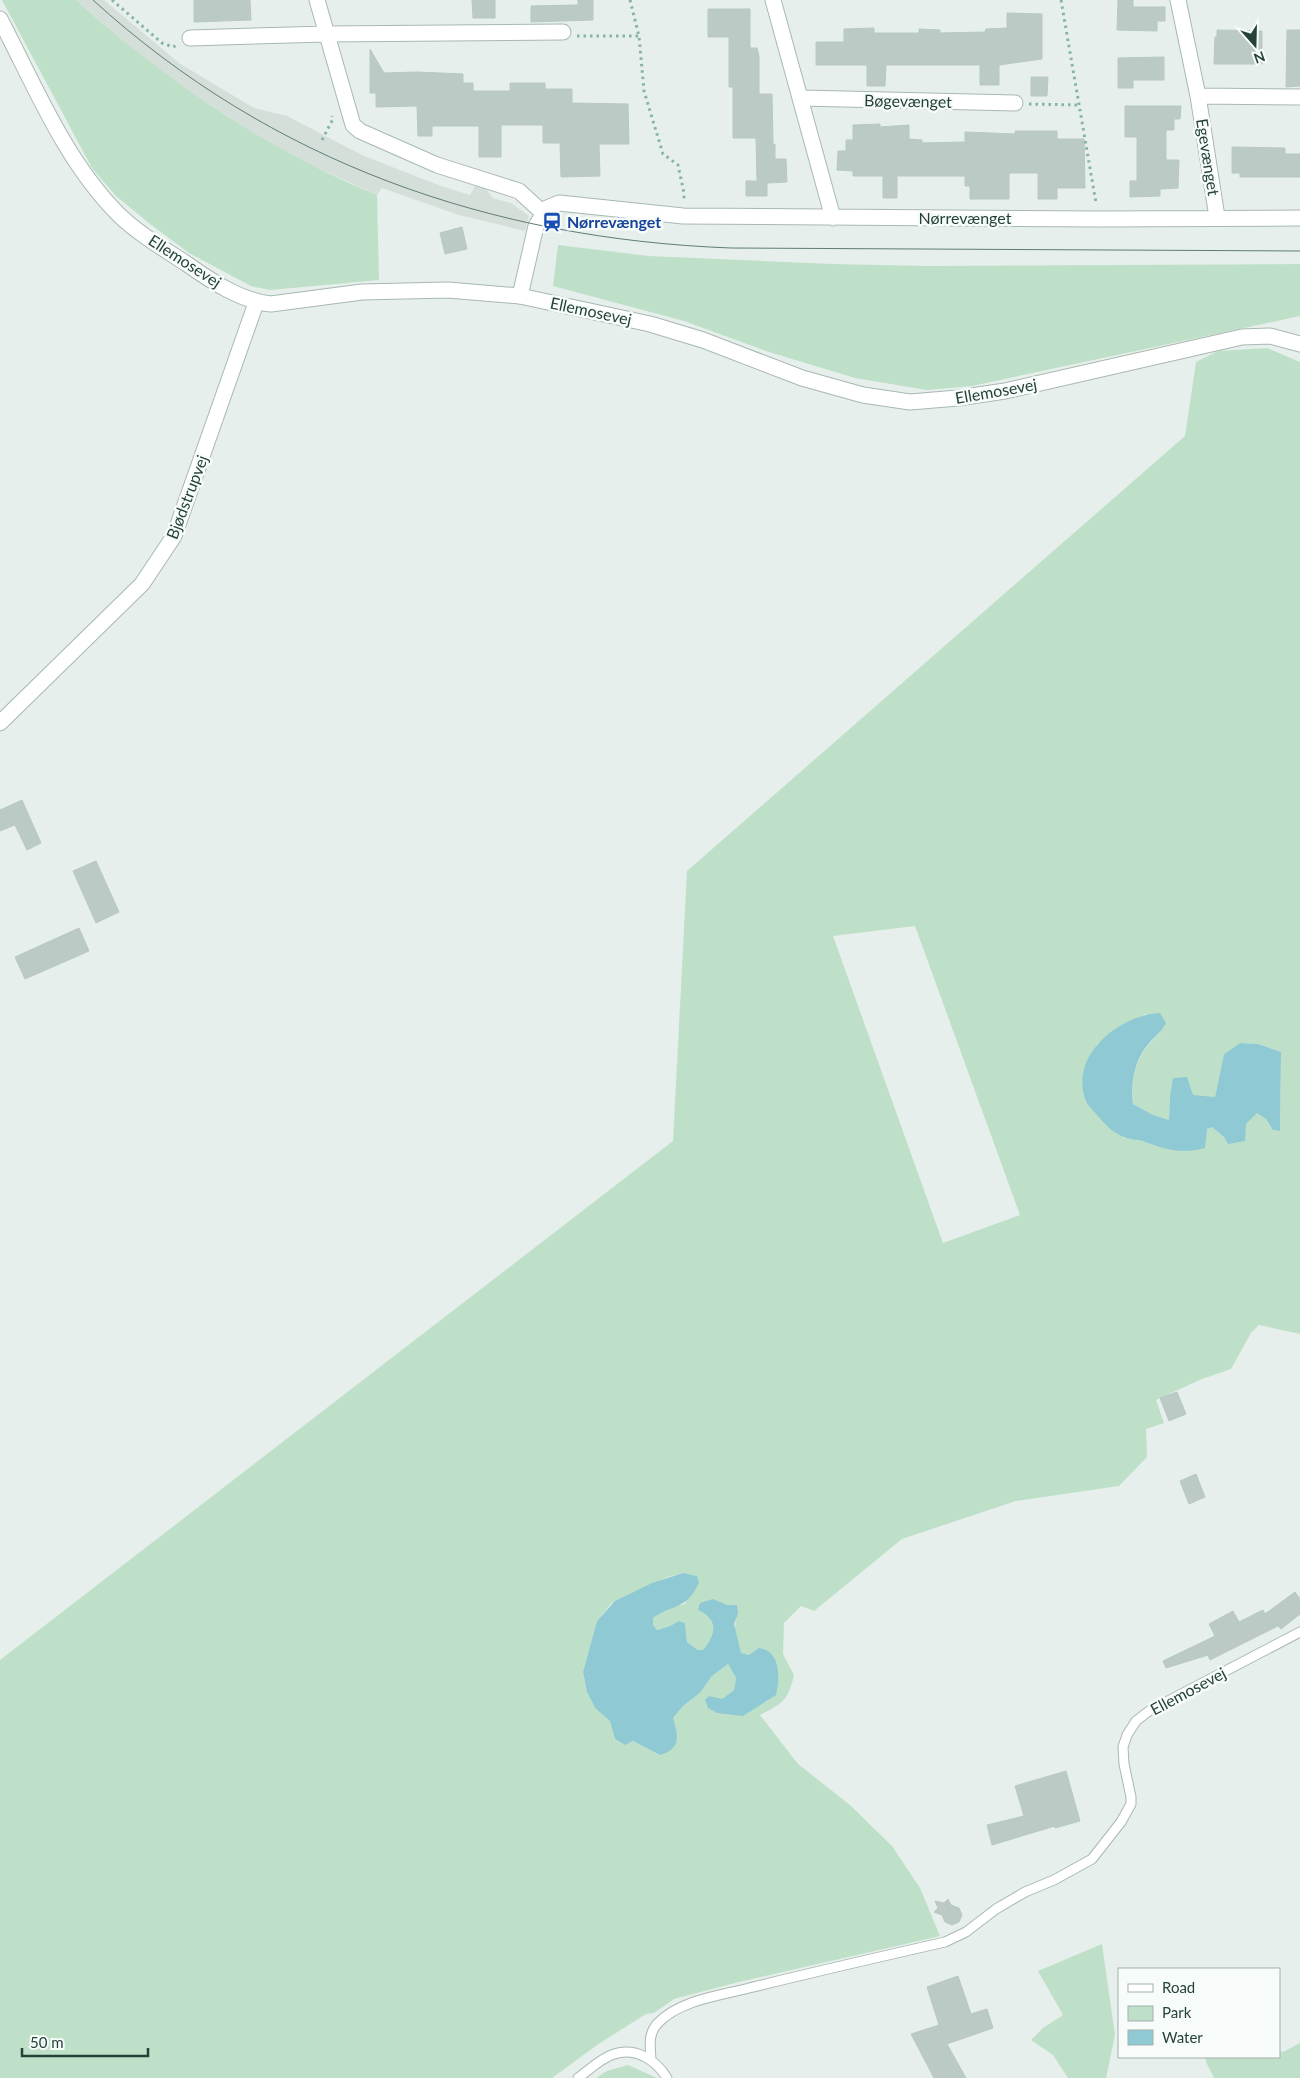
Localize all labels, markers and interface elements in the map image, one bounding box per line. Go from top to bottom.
north arrow [1230,20,1280,70]
text: N [1252,48,1268,68]
street label: Bøgevænget [864,90,952,111]
street label: Egevænget [1193,117,1224,197]
street label: Nørrevænget [919,208,1012,227]
station icon: Nørrevænget [541,211,563,233]
place label: Nørrevænget [567,212,661,231]
street label: Ellemosevej [145,230,225,291]
street label: Ellemosevej [549,293,634,328]
street label: Ellemosevej [953,374,1038,407]
street label: Bjødstrupvej [162,452,211,542]
street label: Ellemosevej [1147,1663,1229,1718]
legend [1118,1968,1280,2058]
text: Road [1162,1978,1195,1996]
text: Park [1162,2003,1192,2021]
scale bar [22,2026,149,2058]
text: Water [1162,2028,1203,2046]
text: 50 m [30,2033,64,2051]

